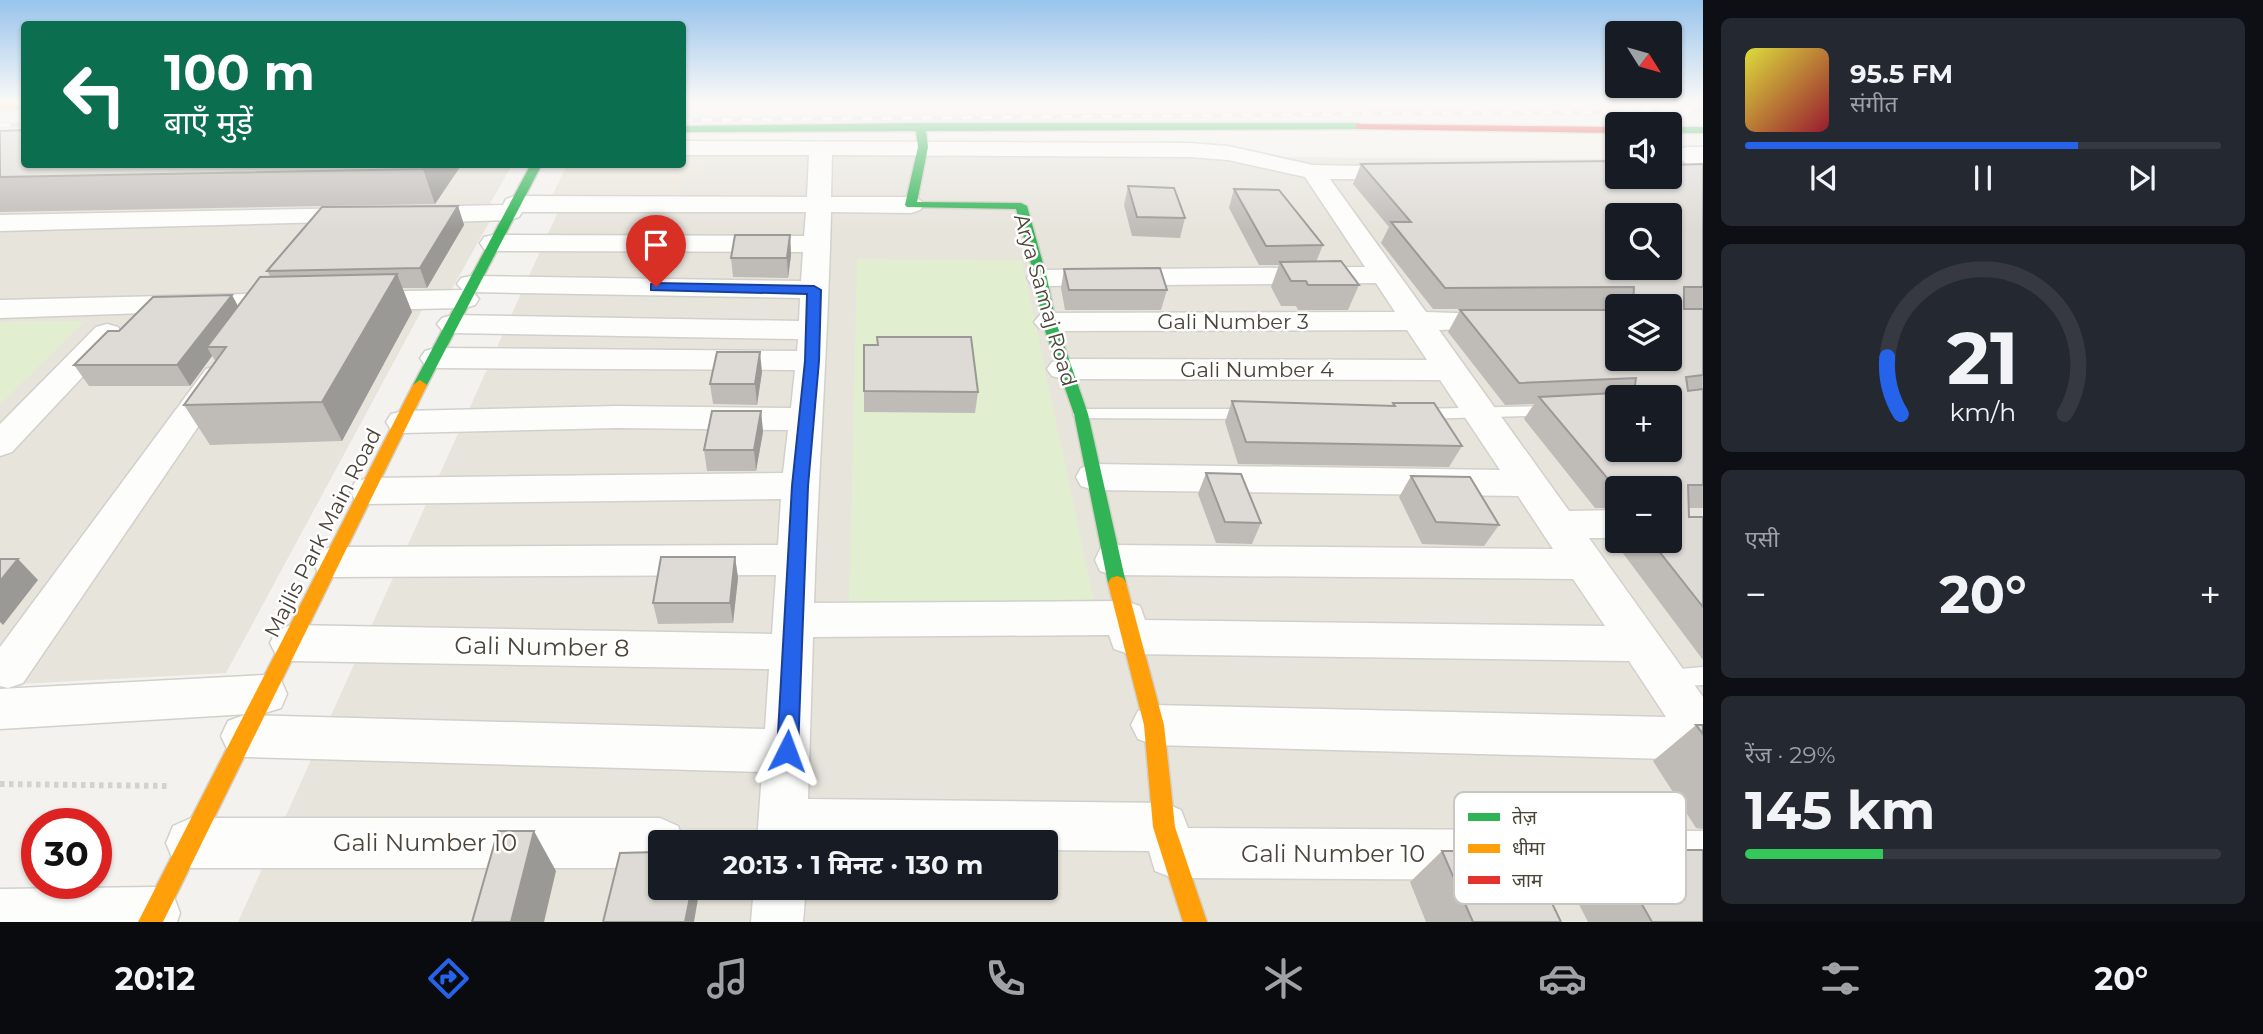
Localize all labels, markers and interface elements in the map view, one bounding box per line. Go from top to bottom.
north arrow [1605,21,1682,98]
map controls [1605,21,1682,553]
text: 100 m [164,43,315,102]
icon: left [49,49,140,140]
text: 95.5 FM [1850,58,1953,90]
text: संगीत [1850,90,1898,118]
text: बाएँ मुड़ें [164,103,253,142]
button: sound [1605,112,1682,189]
icon: previous [1805,159,1843,197]
icon: pause [1964,159,2002,197]
icon: next [2123,159,2161,197]
button: search [1605,203,1682,280]
street label: Arya Samaj Road [1009,211,1082,389]
pin [626,215,686,287]
icon: arrive [637,226,675,264]
button: layers [1605,294,1682,371]
street label: Gali Number 3 [1157,309,1309,334]
text: 21 [1947,314,2019,402]
street label: Gali Number 4 [1180,357,1334,382]
button: + [1605,385,1682,462]
text: km/h [1950,397,2016,427]
street label: Majlis Park Main Road [259,424,386,642]
button: − [1605,476,1682,553]
text: एसी [1745,525,1779,553]
text: 20° [1939,563,2027,626]
text: − [1745,571,1767,618]
text: + [2199,571,2221,618]
street label: Gali Number 8 [454,630,630,663]
position arrow [750,714,824,788]
text: रेंज · 29% [1745,741,1835,769]
text: 145 km [1745,779,1935,842]
legend [1454,792,1686,904]
text: तेज़ [1512,806,1538,829]
speed limit sign: 30 [21,808,112,899]
street label: Gali Number 10 [333,828,517,857]
text: धीमा [1512,837,1546,860]
street label: Gali Number 10 [1241,839,1425,868]
text: 20:13 · 1 मिनट · 130 m [723,849,983,881]
text: जाम [1512,869,1543,892]
icon: directions [424,954,473,1003]
icon: music [703,954,752,1003]
icon: phone [981,954,1030,1003]
icon: climate [1259,954,1308,1003]
icon: car [1538,954,1587,1003]
icon: filters [1816,954,1865,1003]
text: 20:12 [115,959,195,998]
text: 20° [2094,959,2148,998]

